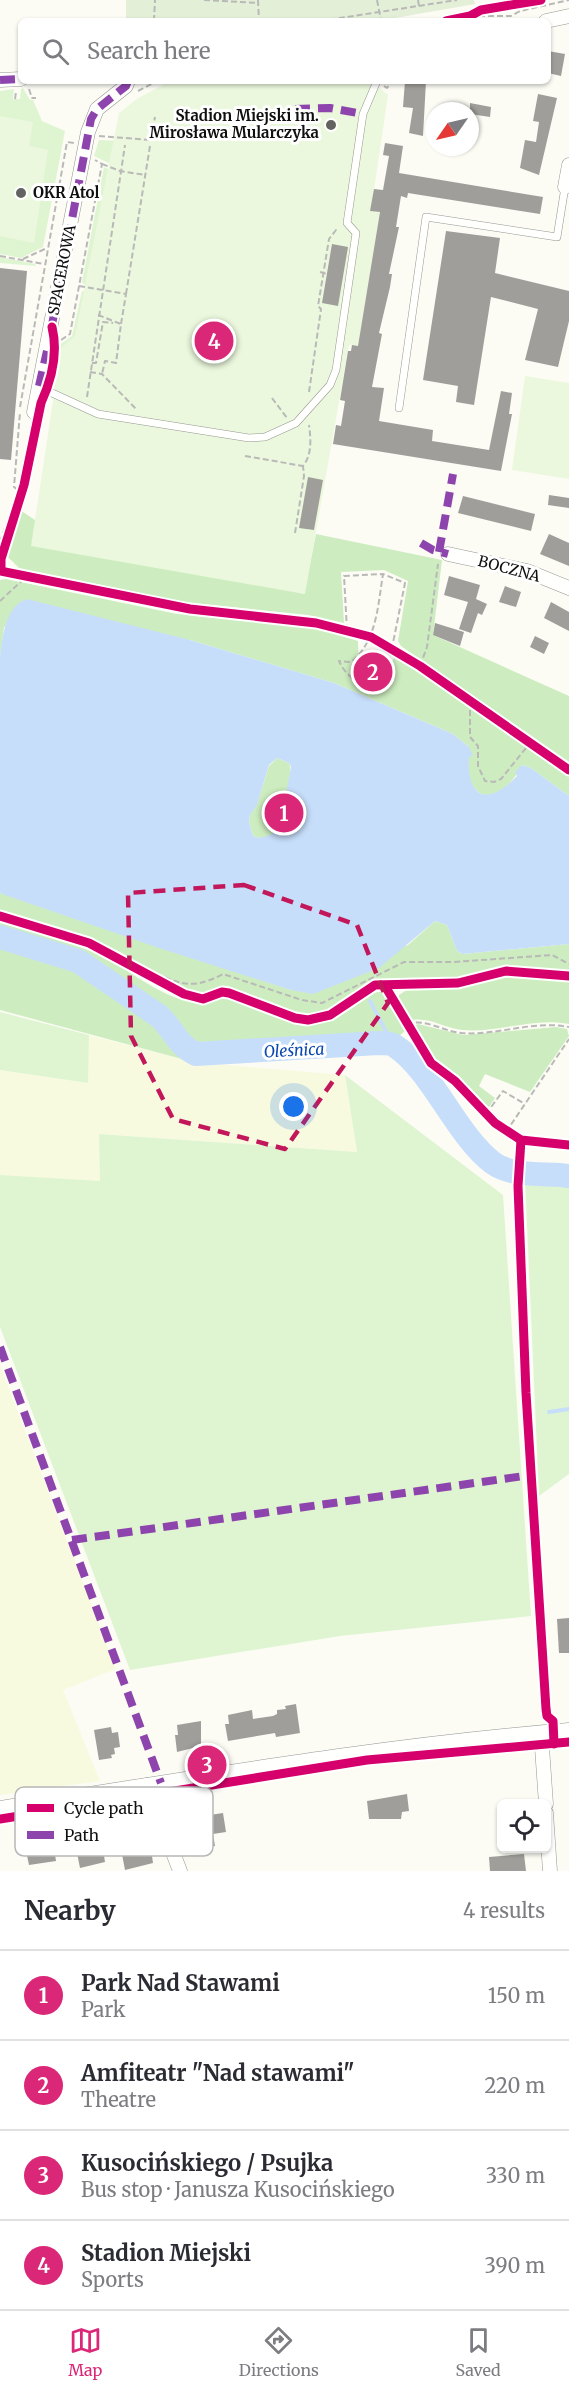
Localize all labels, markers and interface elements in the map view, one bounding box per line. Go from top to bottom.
search box [18,18,551,84]
icon: search [39,35,72,68]
text: Search here [87,37,210,65]
north arrow [425,102,479,156]
place label: Stadion Miejski im. Mirosława Mularczyka [150,106,320,142]
marker: Stadion Miejski im. Mirosława Mularczyka [324,118,338,132]
place label: OKR Atol [33,183,99,202]
marker: OKR Atol [14,186,28,200]
street label: SPACEROWA [43,223,80,317]
pin: 4 [194,318,234,364]
street label: BOCZNA [476,551,543,586]
pin: 2 [354,650,392,694]
pin: 1 [264,790,304,836]
water label: Oleśnica [263,1038,325,1062]
your location [279,1092,308,1121]
pin: 3 [188,1742,226,1788]
legend [15,1787,213,1856]
text: Cycle path [64,1798,144,1818]
map controls [497,1799,551,1853]
button: locate [497,1799,551,1853]
text: Path [64,1825,100,1845]
text: Nearby [24,1894,116,1927]
text: 4 results [463,1898,545,1923]
text: Park Nad Stawami [81,1969,280,1997]
text: 1 [39,1983,48,2008]
text: 150 m [488,1983,545,2008]
text: Park [81,1997,125,2022]
text: Amfiteatr "Nad stawami" [81,2059,355,2087]
text: 2 [38,2073,49,2098]
text: 220 m [485,2073,545,2098]
text: Theatre [81,2087,156,2112]
text: Kusocińskiego / Psujka [81,2149,333,2177]
text: 3 [38,2163,49,2188]
text: 330 m [486,2163,545,2188]
text: Bus stop · Janusza Kusocińskiego [81,2177,395,2202]
text: Stadion Miejski [81,2239,251,2267]
text: 4 [37,2253,50,2278]
text: 390 m [485,2253,545,2278]
text: Sports [81,2267,144,2292]
tab: Map [68,2324,102,2380]
tab: Directions [239,2324,319,2380]
tab: Saved [455,2324,501,2380]

